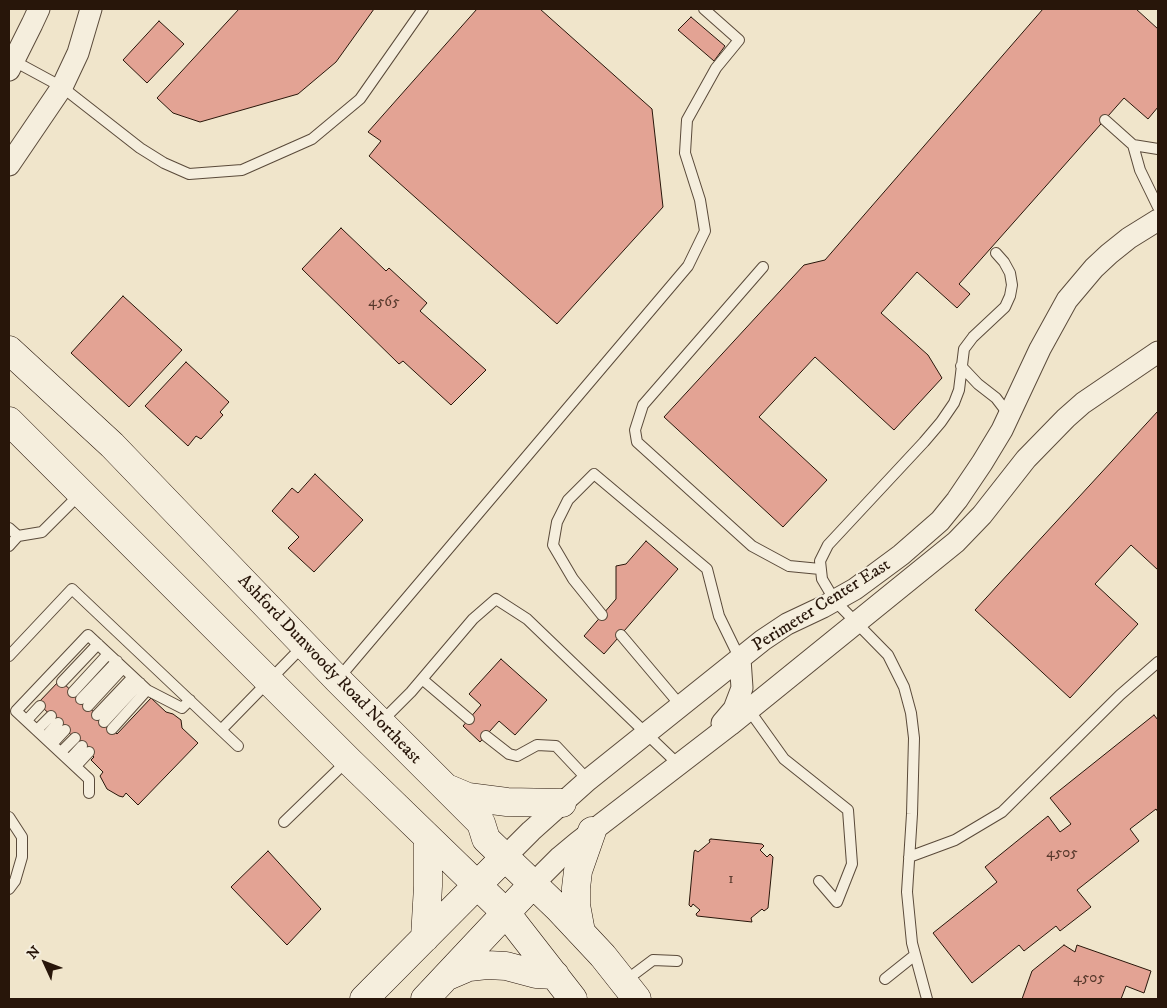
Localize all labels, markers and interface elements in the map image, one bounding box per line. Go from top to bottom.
house number: 4565 [368,294,400,312]
street label: Perimeter Center East [749,555,895,657]
street label: Ashford Dunwoody Road Northeast [233,571,425,769]
house number: 4505 [1046,845,1078,863]
house number: 1 [728,871,734,889]
north arrow [20,938,70,988]
text: N [24,942,45,963]
house number: 4505 [1073,970,1105,988]

